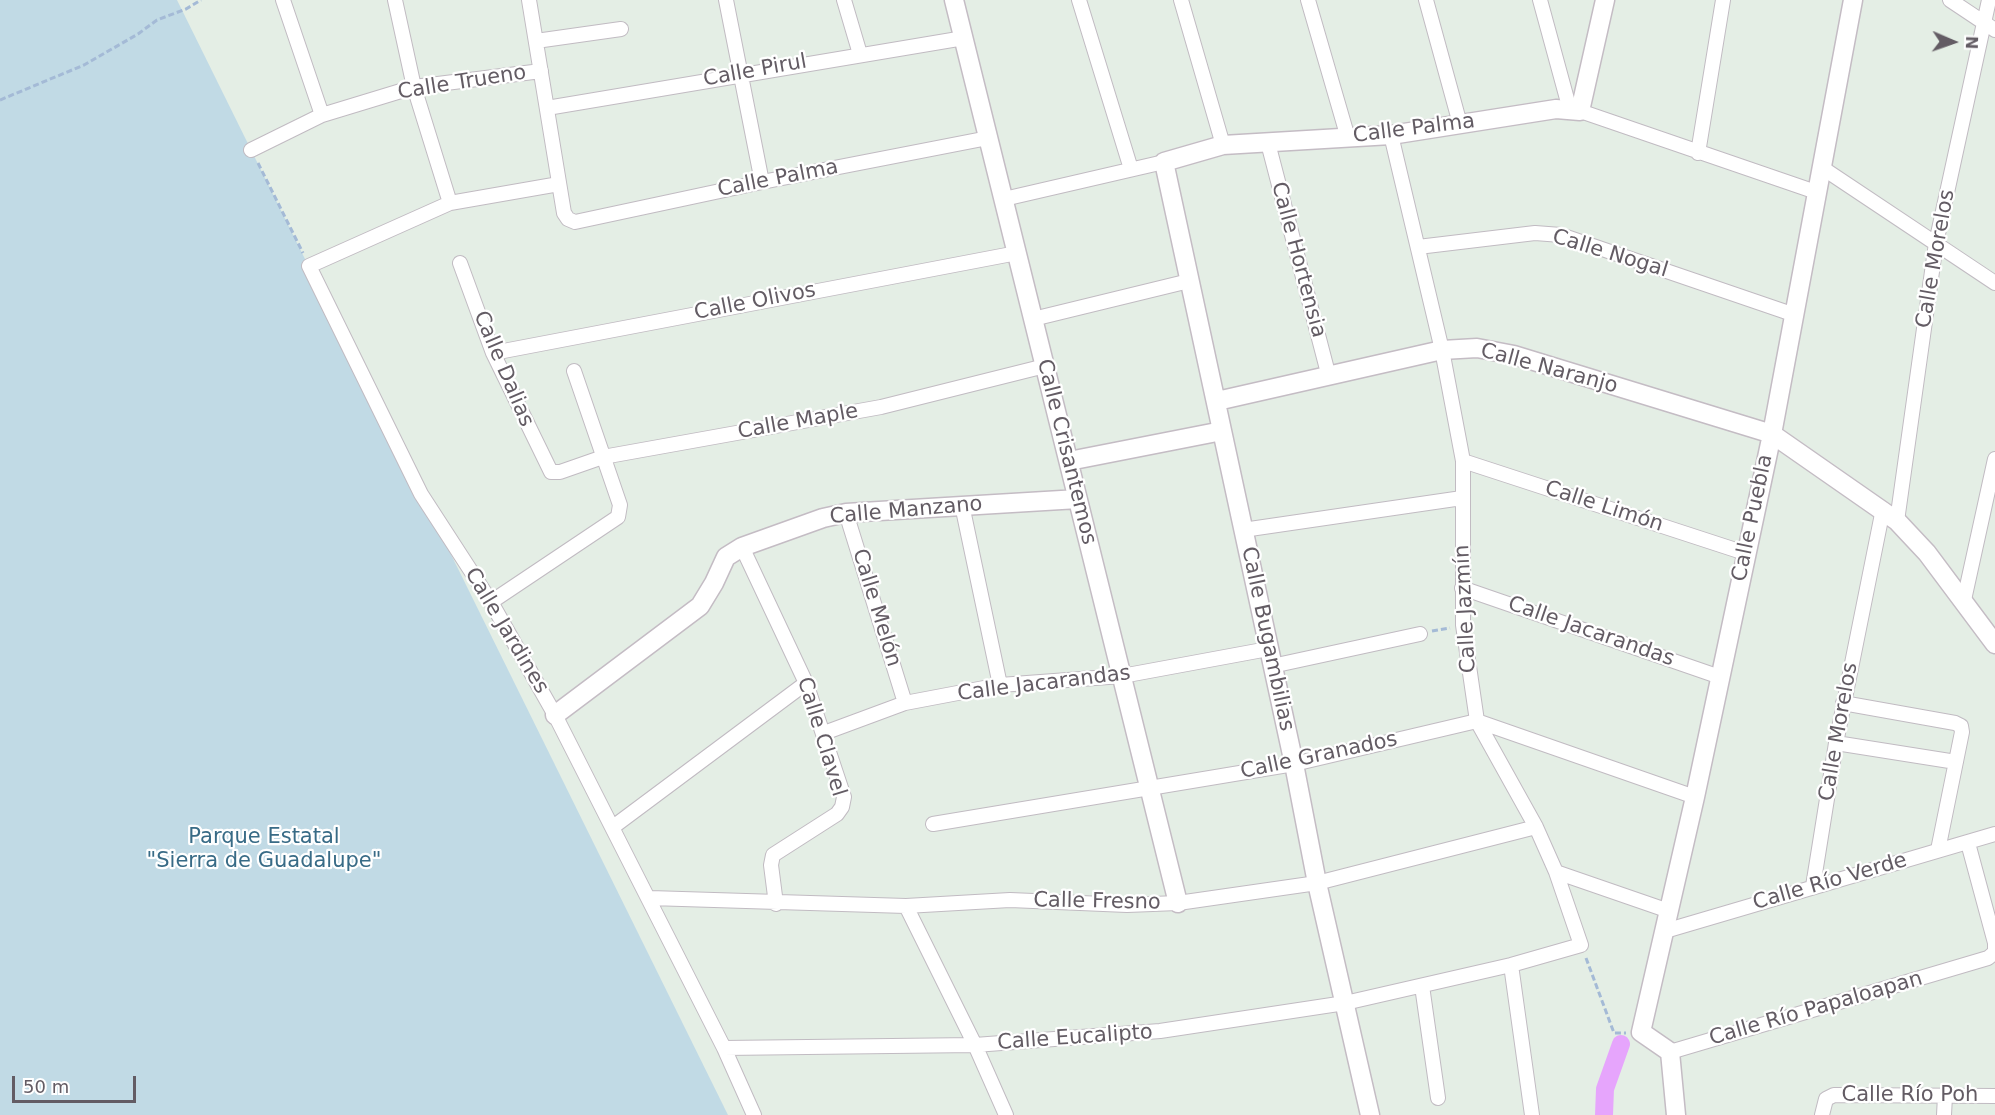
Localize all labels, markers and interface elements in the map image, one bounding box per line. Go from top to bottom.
north arrow [1923,12,1983,72]
text: N [1962,36,1981,50]
street label: Calle Pirul [701,50,809,92]
street label: Calle Trueno [396,60,528,106]
street label: Calle Palma [1352,109,1476,149]
street label: Calle Palma [715,155,841,203]
street label: Calle Hortensia [1265,179,1331,341]
street label: Calle Morelos [1911,188,1961,330]
street label: Calle Nogal [1549,224,1671,284]
street label: Calle Olivos [692,278,818,326]
street label: Calle Dalias [467,307,539,431]
street label: Calle Naranjo [1478,339,1620,399]
street label: Calle Crisantemos [1031,357,1101,547]
street label: Calle Maple [736,399,860,445]
street label: Calle Puebla [1727,452,1779,584]
street label: Calle Limón [1542,476,1666,538]
street label: Calle Manzano [829,492,983,530]
street label: Calle Jazmín [1450,544,1482,674]
street label: Calle Bugambilias [1235,545,1299,733]
street label: Calle Melón [846,546,906,670]
street label: Calle Jardines [459,563,553,699]
street label: Calle Jacarandas [1505,592,1677,672]
street label: Calle Jacarandas [956,661,1132,707]
street label: Calle Morelos [1814,661,1864,803]
street label: Calle Clavel [791,674,851,800]
street label: Calle Granados [1238,727,1400,785]
park label: Parque Estatal "Sierra de Guadalupe" [147,825,381,875]
street label: Calle Río Verde [1750,848,1910,916]
street label: Calle Fresno [1033,888,1161,916]
street label: Calle Río Papaloapan [1707,966,1925,1052]
street label: Calle Eucalipto [996,1020,1154,1056]
scale bar [15,1064,140,1102]
text: 50 m [23,1076,69,1097]
street label: Calle Río Poh [1842,1083,1978,1109]

